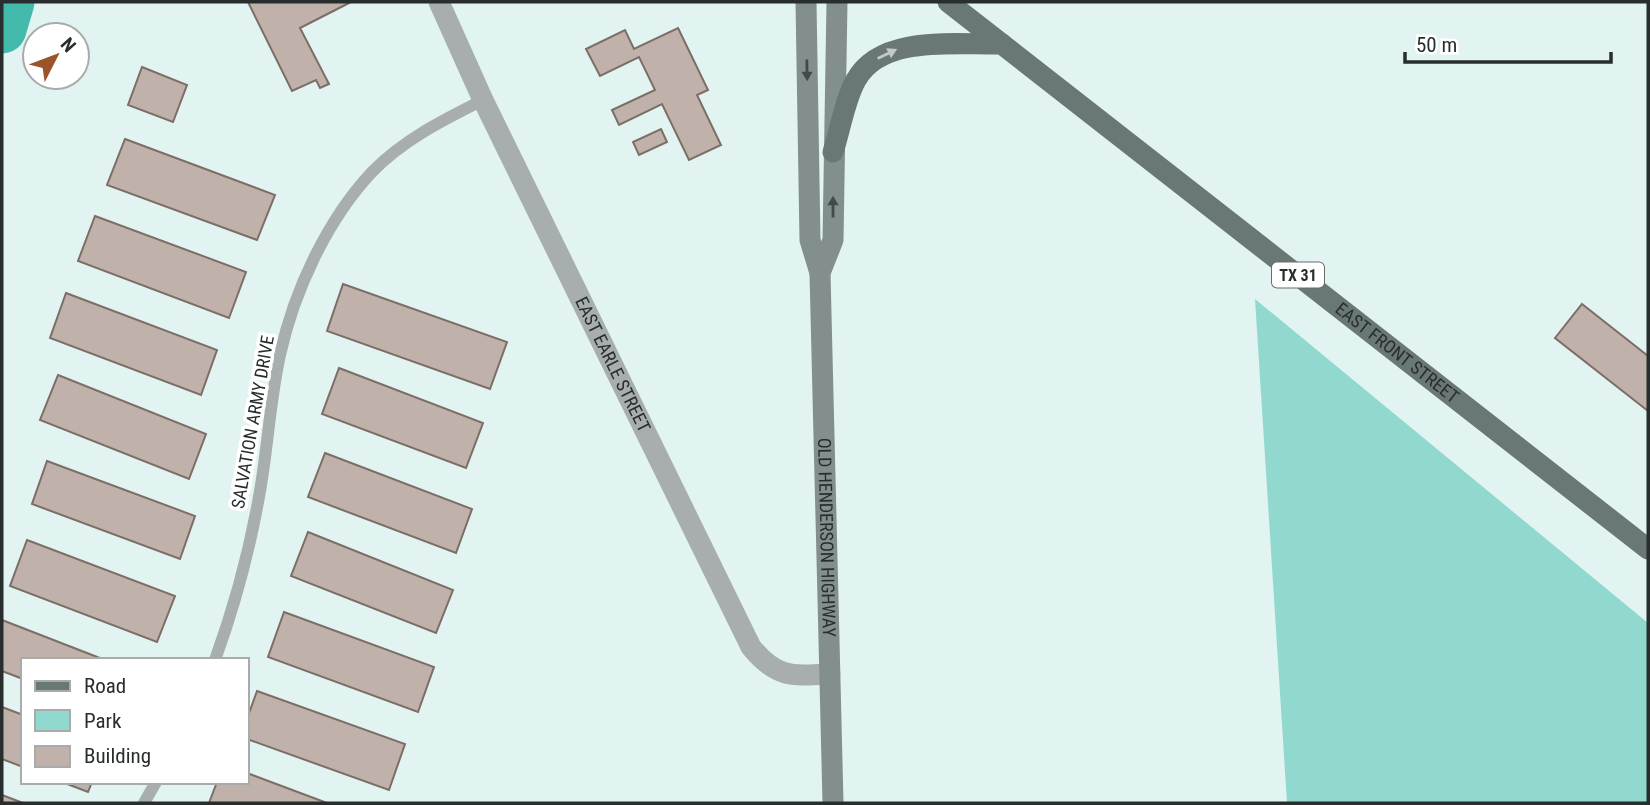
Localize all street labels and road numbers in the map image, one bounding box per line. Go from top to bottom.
road number: TX 31 [1272,262,1324,288]
street label: EAST EARLE STREET [571,293,655,435]
street label: EAST FRONT STREET [1332,298,1463,407]
street label: SALVATION ARMY DRIVE [227,334,278,510]
street label: OLD HENDERSON HIGHWAY [814,438,840,638]

